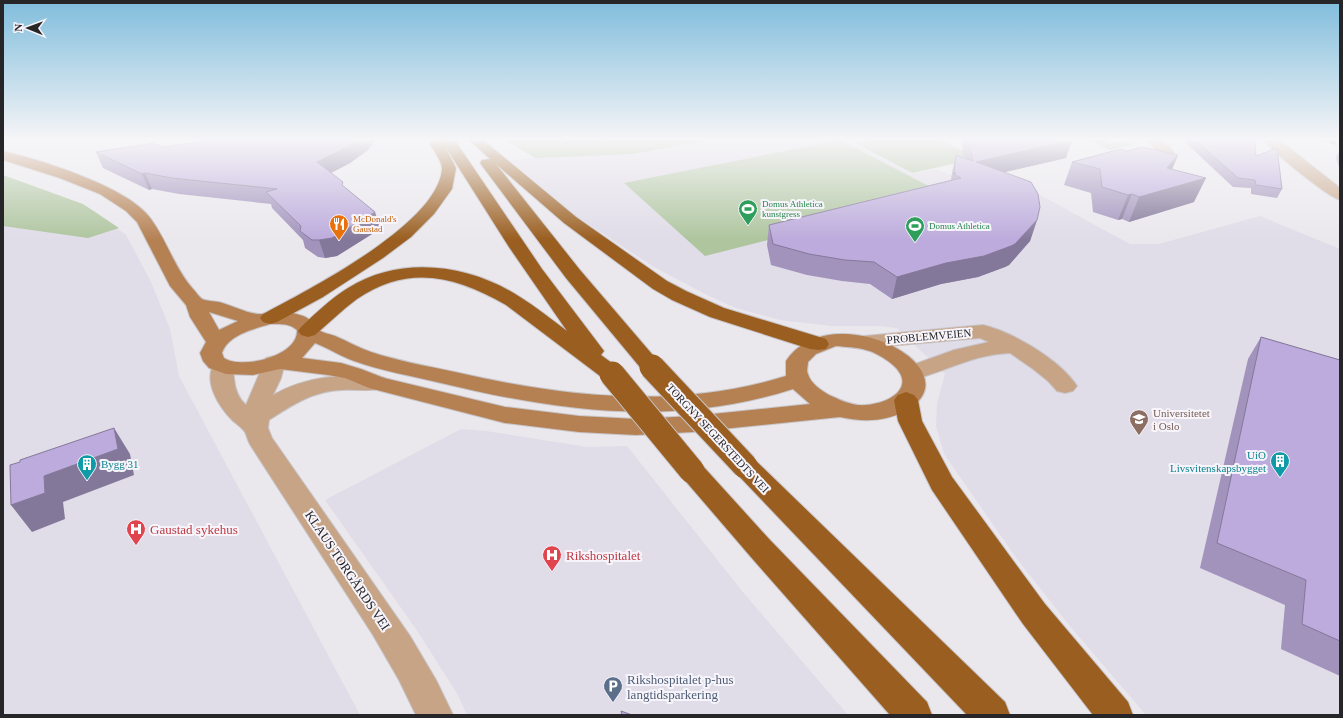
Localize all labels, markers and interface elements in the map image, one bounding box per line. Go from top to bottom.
north arrow [8,8,48,48]
text: N [12,24,24,32]
sports icon: Domus Athletica kunstgress [737,198,759,226]
place label: Domus Athletica kunstgress [762,199,823,219]
restaurant icon: McDonald's Gaustad [328,213,350,241]
place label: McDonald's Gaustad [353,214,397,234]
sports icon: Domus Athletica [904,215,926,243]
place label: Domus Athletica [929,221,990,231]
street label: PROBLEMVEIEN [886,326,972,346]
street label: TORGNY SEGERSTEDTS VEI [664,381,772,495]
place label: Universitetet i Oslo [1153,407,1210,432]
school or university icon: Universitetet i Oslo [1128,408,1150,436]
place label: UiO Livsvitenskapsbygget [1170,449,1266,474]
building icon: UiO Livsvitenskapsbygget [1269,450,1291,478]
building icon: Bygg 31 [76,453,98,481]
place label: Bygg 31 [101,458,139,470]
street label: KLAUS TORGÅRDS VEI [302,508,393,633]
hospital icon: Gaustad sykehus [125,518,147,546]
place label: Gaustad sykehus [150,522,238,537]
hospital icon: Rikshospitalet [541,544,563,572]
place label: Rikshospitalet [566,548,641,563]
place label: Rikshospitalet p-hus langtidsparkering [627,672,734,702]
parking icon: Rikshospitalet p-hus langtidsparkering [602,675,624,703]

